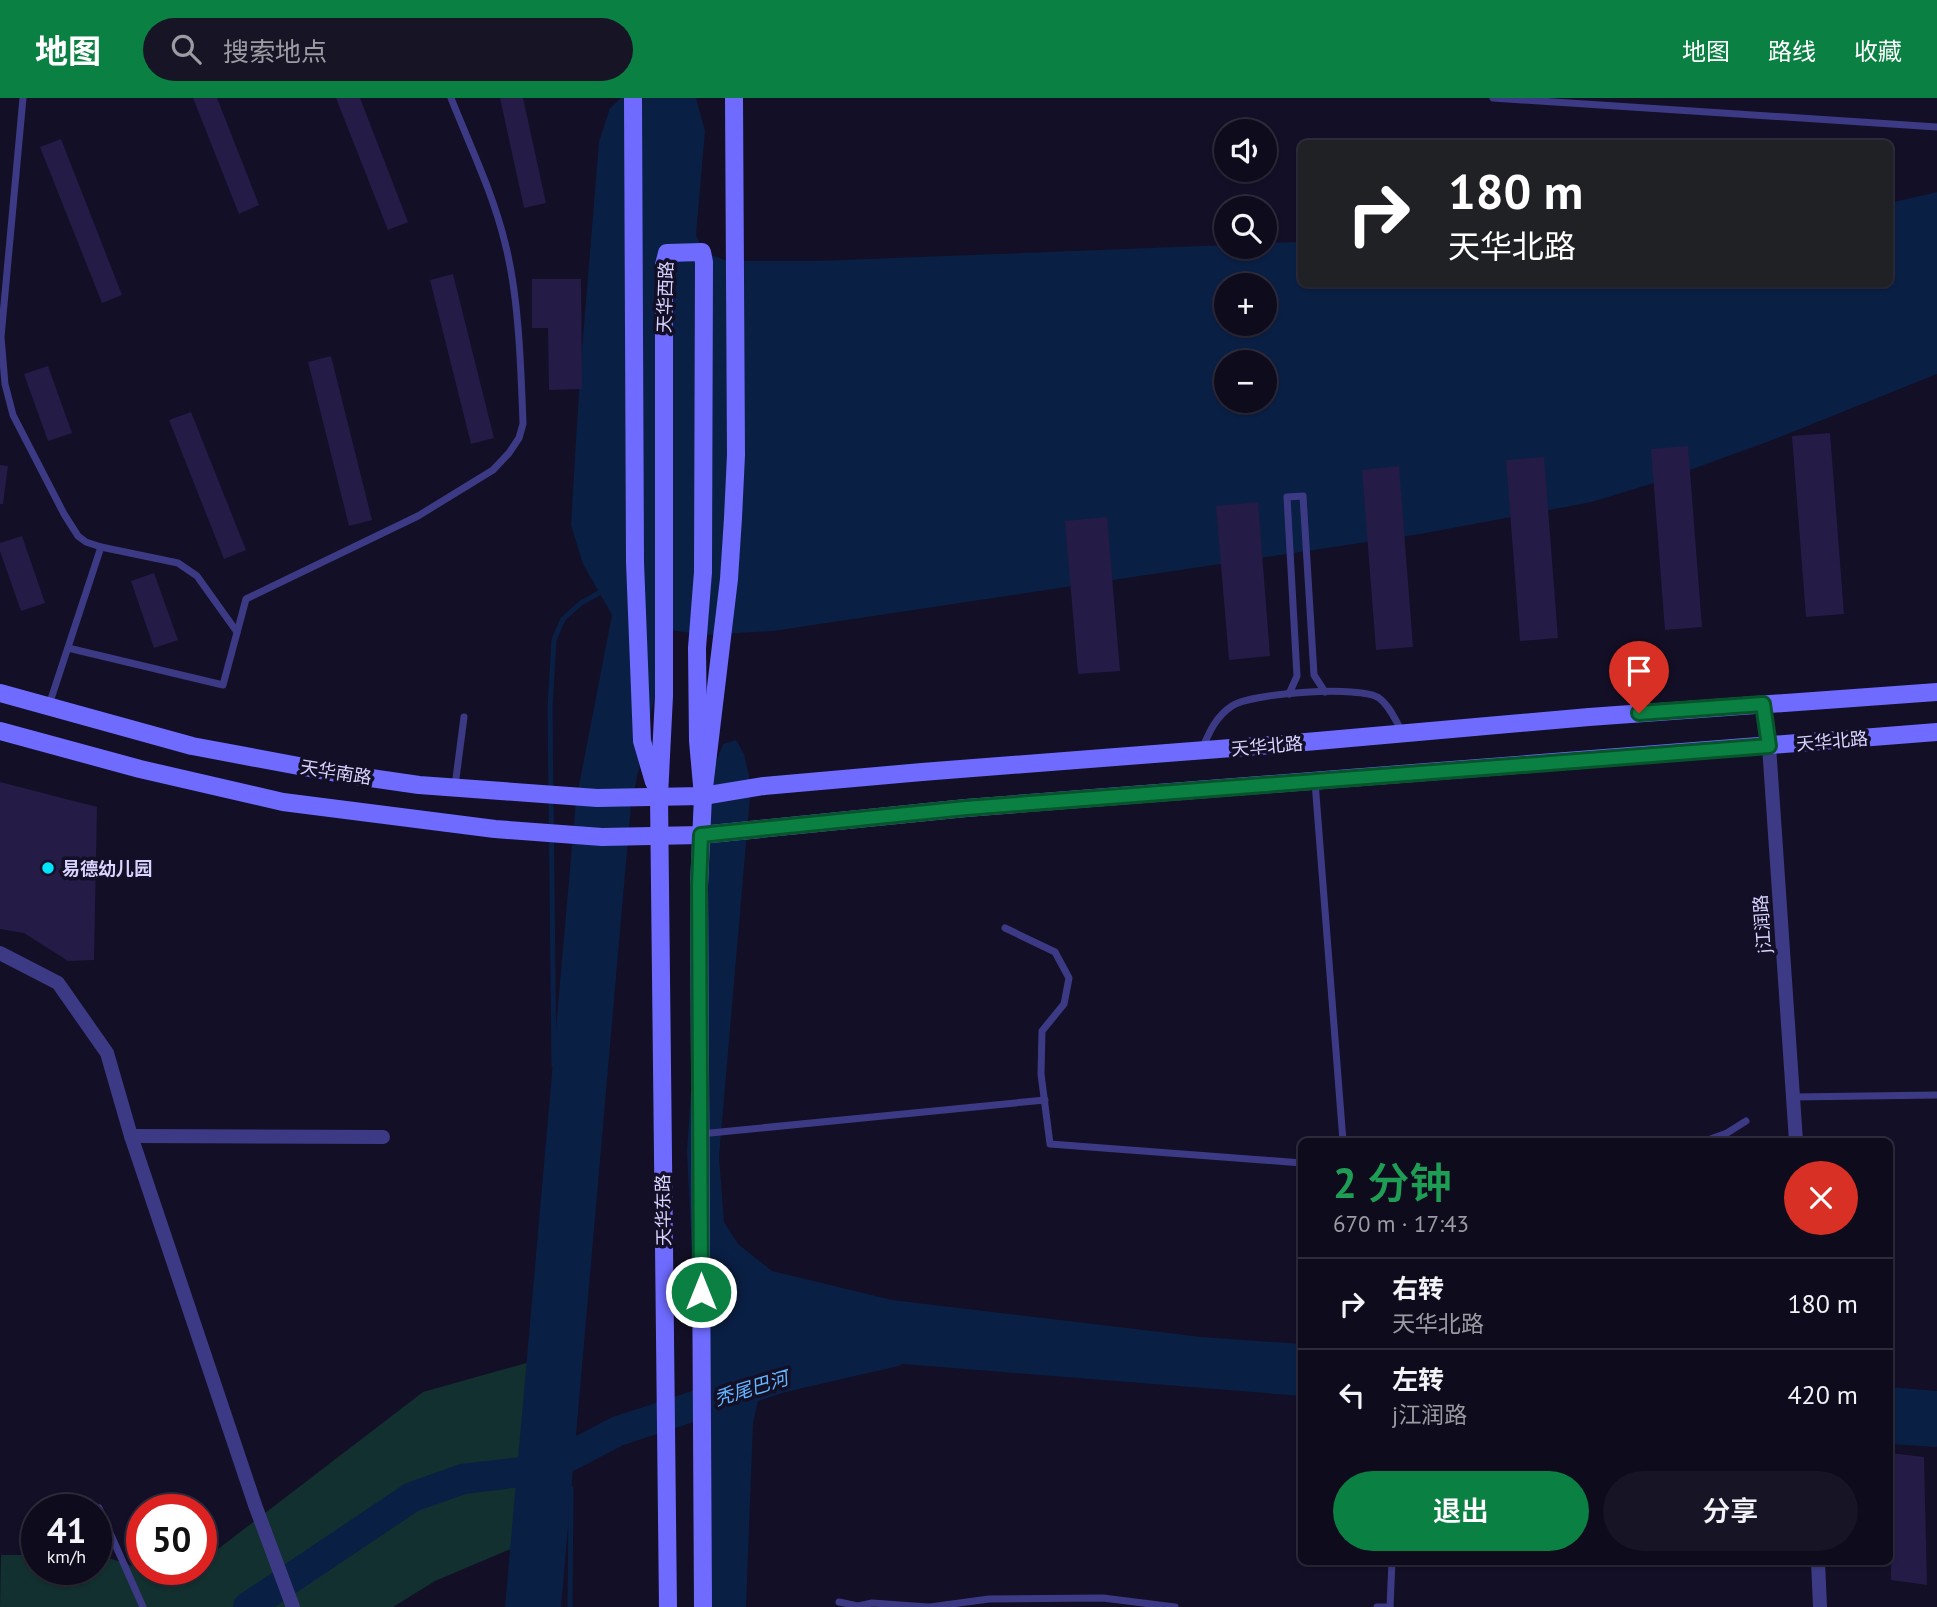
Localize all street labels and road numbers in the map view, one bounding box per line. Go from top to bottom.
street label: 天华西路 [652,261,678,333]
street label: 天华北路 [1795,726,1869,756]
street label: 天华北路 [1230,731,1304,761]
street label: 天华南路 [299,755,373,789]
street label: j江润路 [1748,894,1776,954]
street label: 天华东路 [651,1174,675,1246]

